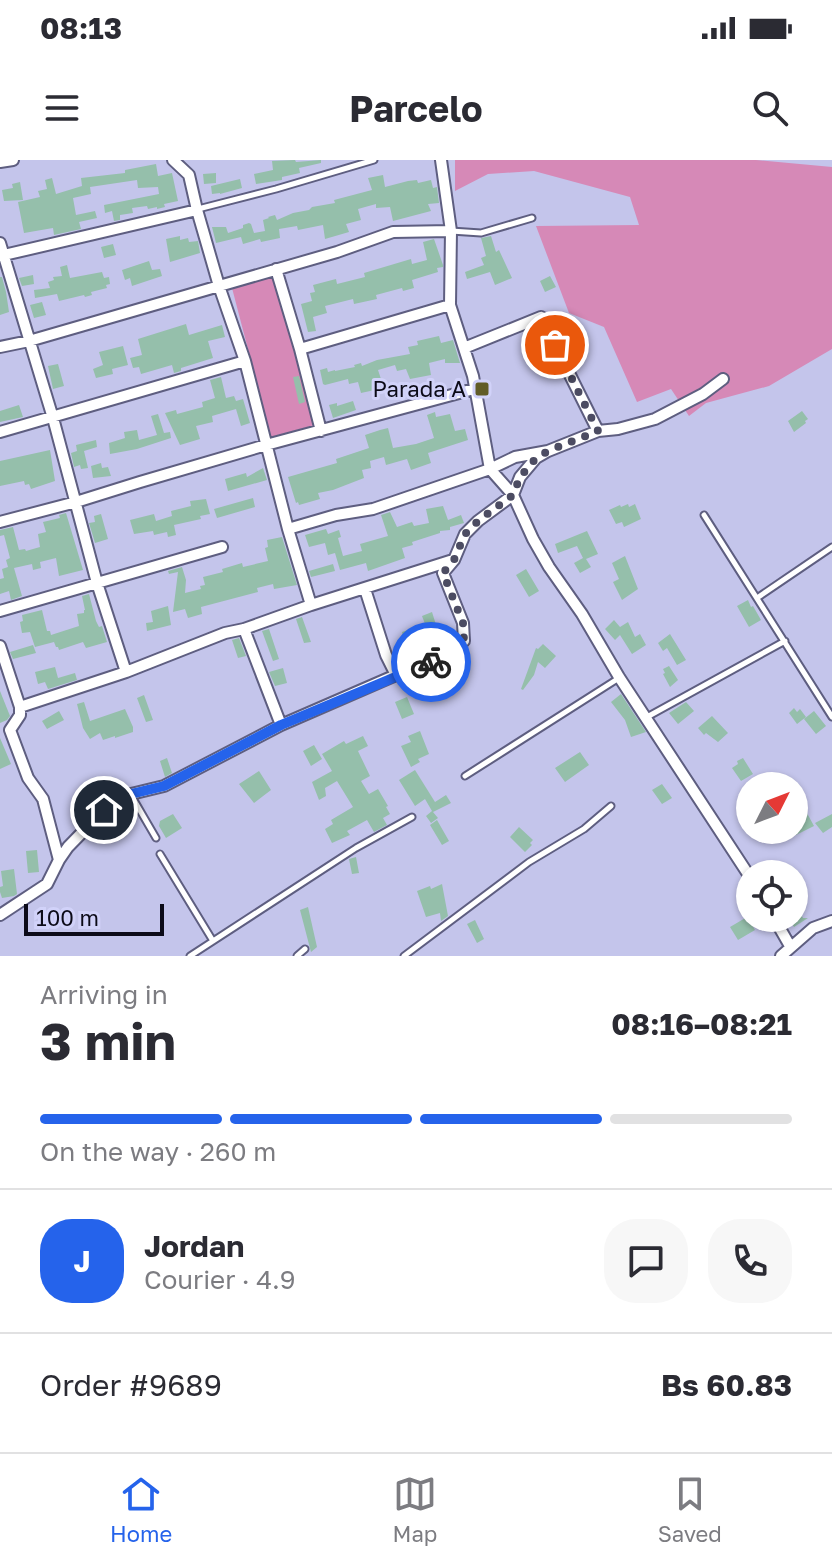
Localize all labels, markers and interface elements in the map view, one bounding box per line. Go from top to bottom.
text: 08:13 [40,10,122,46]
icon: menu [40,86,84,130]
icon: search [748,86,792,130]
text: Parcelo [349,87,483,130]
pin [521,311,589,379]
icon: bag [533,323,577,367]
place label: Parada A [372,375,466,402]
marker: Parada A [473,380,491,398]
courier [391,622,471,702]
icon: bike [409,640,453,684]
north arrow [736,772,808,844]
map controls [736,772,808,932]
pin [70,776,138,844]
icon: home [82,788,126,832]
button: locate [736,860,808,932]
scale bar [24,900,164,936]
text: 100 m [36,904,99,931]
text: Arriving in [40,979,168,1010]
text: 08:16–08:21 [611,1006,792,1042]
text: 3 min [40,1009,176,1071]
text: On the way · 260 m [40,1136,276,1167]
button: chat [604,1219,688,1303]
button: phone [708,1219,792,1303]
text: Jordan [144,1228,244,1264]
text: J [73,1243,91,1279]
text: Courier · 4.9 [144,1264,296,1295]
text: Order #9689 [40,1367,222,1403]
text: Bs 60.83 [661,1367,792,1403]
tab: Home [110,1472,172,1547]
tab: Map [393,1472,437,1547]
tab: Saved [658,1472,722,1547]

